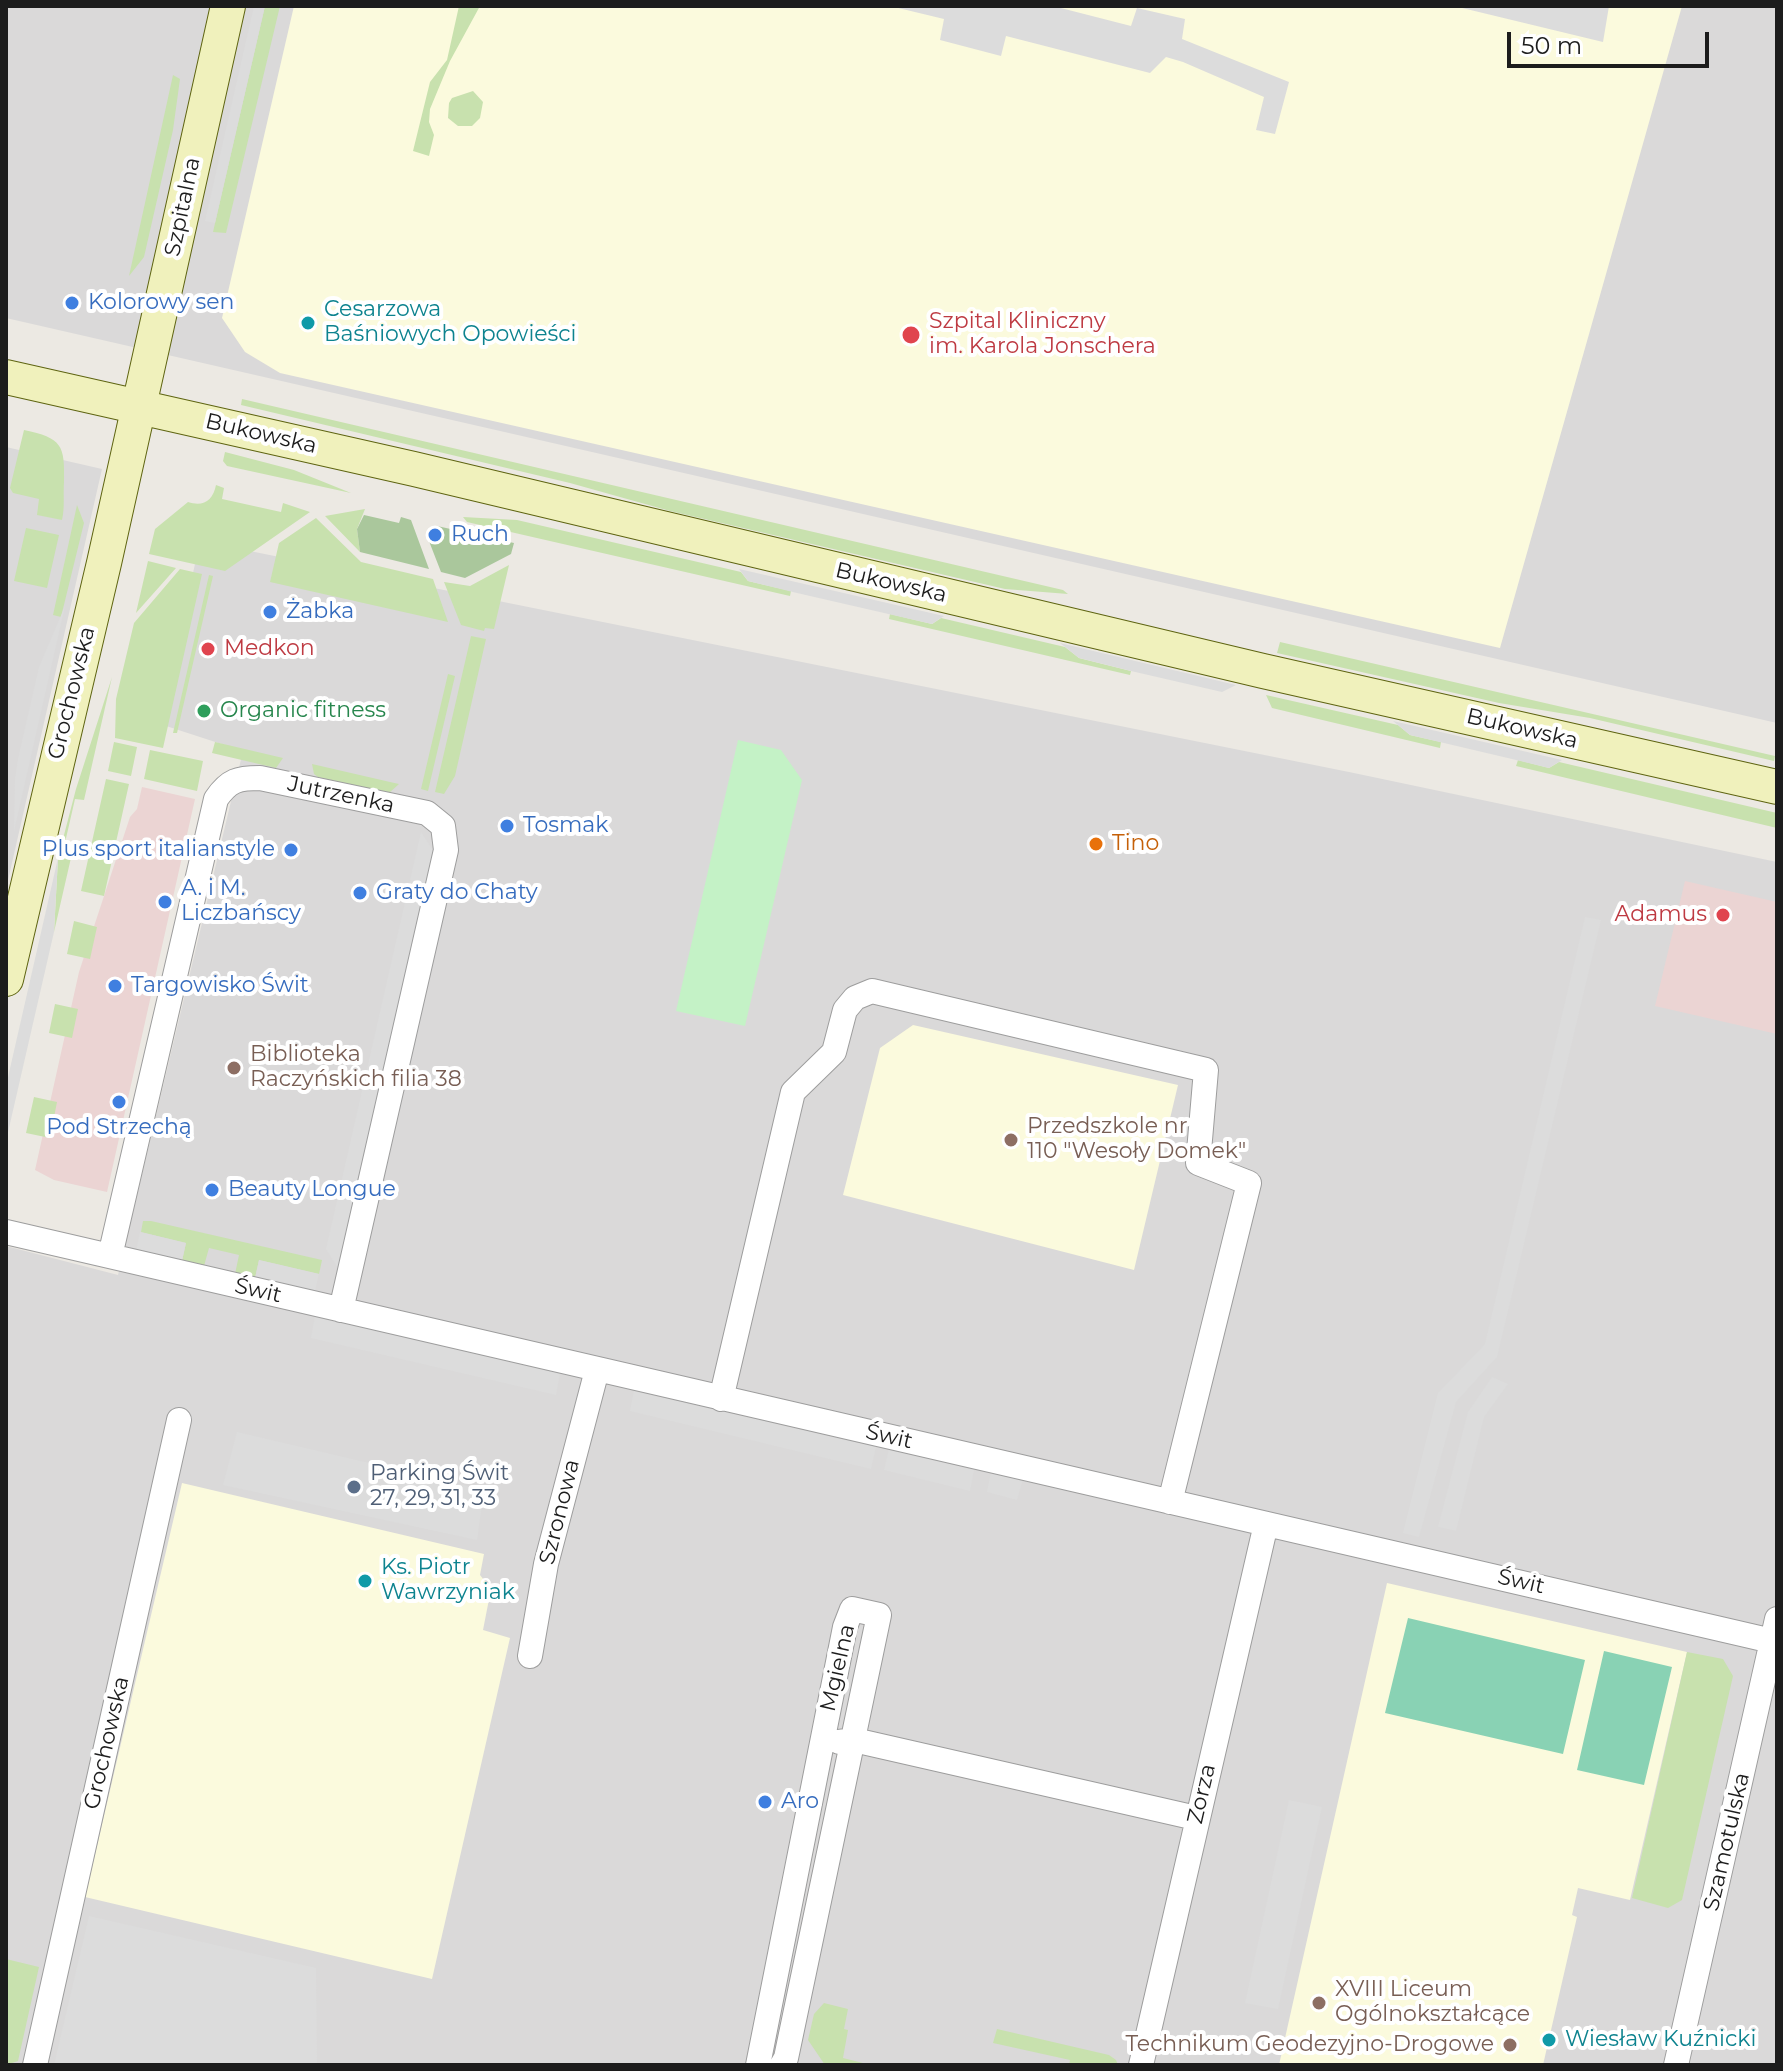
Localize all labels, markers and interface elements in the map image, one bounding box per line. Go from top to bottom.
scale bar [1511,16,1713,66]
text: 50 m [1521,31,1582,60]
street label: Szpitalna [160,155,206,259]
place label: Kolorowy sen [88,290,234,316]
marker: Kolorowy sen [63,294,81,312]
place label: Cesarzowa Baśniowych Opowieści [324,297,576,348]
place label: Szpital Kliniczny im. Karola Jonschera [929,309,1156,360]
marker: Cesarzowa Baśniowych Opowieści [299,314,317,332]
marker: Szpital Kliniczny im. Karola Jonschera [900,324,922,346]
street label: Bukowska [203,408,319,460]
place label: Ruch [451,522,509,548]
marker: Ruch [426,526,444,544]
street label: Bukowska [833,557,949,609]
place label: Żabka [286,599,354,625]
marker: Żabka [261,603,279,621]
street label: Grochowska [43,624,101,762]
place label: Medkon [224,636,315,662]
marker: Medkon [199,640,217,658]
place label: Organic fitness [220,698,386,724]
marker: Organic fitness [195,702,213,720]
street label: Bukowska [1464,703,1580,755]
street label: Jutrzenka [285,771,397,819]
place label: Tosmak [523,813,608,839]
marker: Tosmak [498,817,516,835]
place label: Tino [1112,831,1159,857]
marker: Tino [1087,835,1105,853]
place label: Plus sport italianstyle [42,837,275,863]
marker: Plus sport italianstyle [282,841,300,859]
place label: A. i M. Liczbańscy [181,876,301,928]
place label: Graty do Chaty [376,880,538,906]
marker: Graty do Chaty [351,884,369,902]
marker: A. i M. Liczbańscy [156,893,174,911]
place label: Adamus [1615,902,1707,928]
marker: Adamus [1714,906,1732,924]
place label: Targowisko Świt [131,973,309,999]
marker: Targowisko Świt [106,977,124,995]
place label: Biblioteka Raczyńskich filia 38 [250,1042,462,1094]
marker: Biblioteka Raczyńskich filia 38 [225,1059,243,1077]
marker: Pod Strzechą [110,1093,128,1111]
place label: Przedszkole nr 110 "Wesoły Domek" [1027,1114,1246,1166]
place label: Pod Strzechą [46,1115,192,1141]
marker: Przedszkole nr 110 "Wesoły Domek" [1002,1131,1020,1149]
place label: Beauty Longue [228,1177,396,1203]
marker: Beauty Longue [203,1181,221,1199]
street label: Świt [232,1273,284,1309]
street label: Świt [863,1419,915,1455]
street label: Szronowa [534,1457,586,1567]
place label: Parking Świt 27, 29, 31, 33 [370,1461,509,1512]
marker: Parking Świt 27, 29, 31, 33 [345,1478,363,1496]
place label: Ks. Piotr Wawrzyniak [381,1555,515,1606]
street label: Świt [1495,1564,1547,1600]
marker: Ks. Piotr Wawrzyniak [356,1572,374,1590]
street label: Mgielna [815,1622,861,1714]
street label: Grochowska [79,1674,135,1812]
street label: Zorza [1182,1761,1222,1827]
street label: Szamotulska [1698,1770,1756,1914]
place label: Aro [781,1789,819,1815]
marker: Aro [756,1793,774,1811]
place label: XVIII Liceum Ogólnokształcące [1335,1977,1530,2028]
marker: XVIII Liceum Ogólnokształcące [1310,1994,1328,2012]
place label: Wiesław Kuźnicki [1565,2027,1756,2053]
marker: Wiesław Kuźnicki [1540,2031,1558,2049]
place label: Technikum Geodezyjno-Drogowe [1125,2032,1494,2058]
marker: Technikum Geodezyjno-Drogowe [1501,2036,1519,2054]

